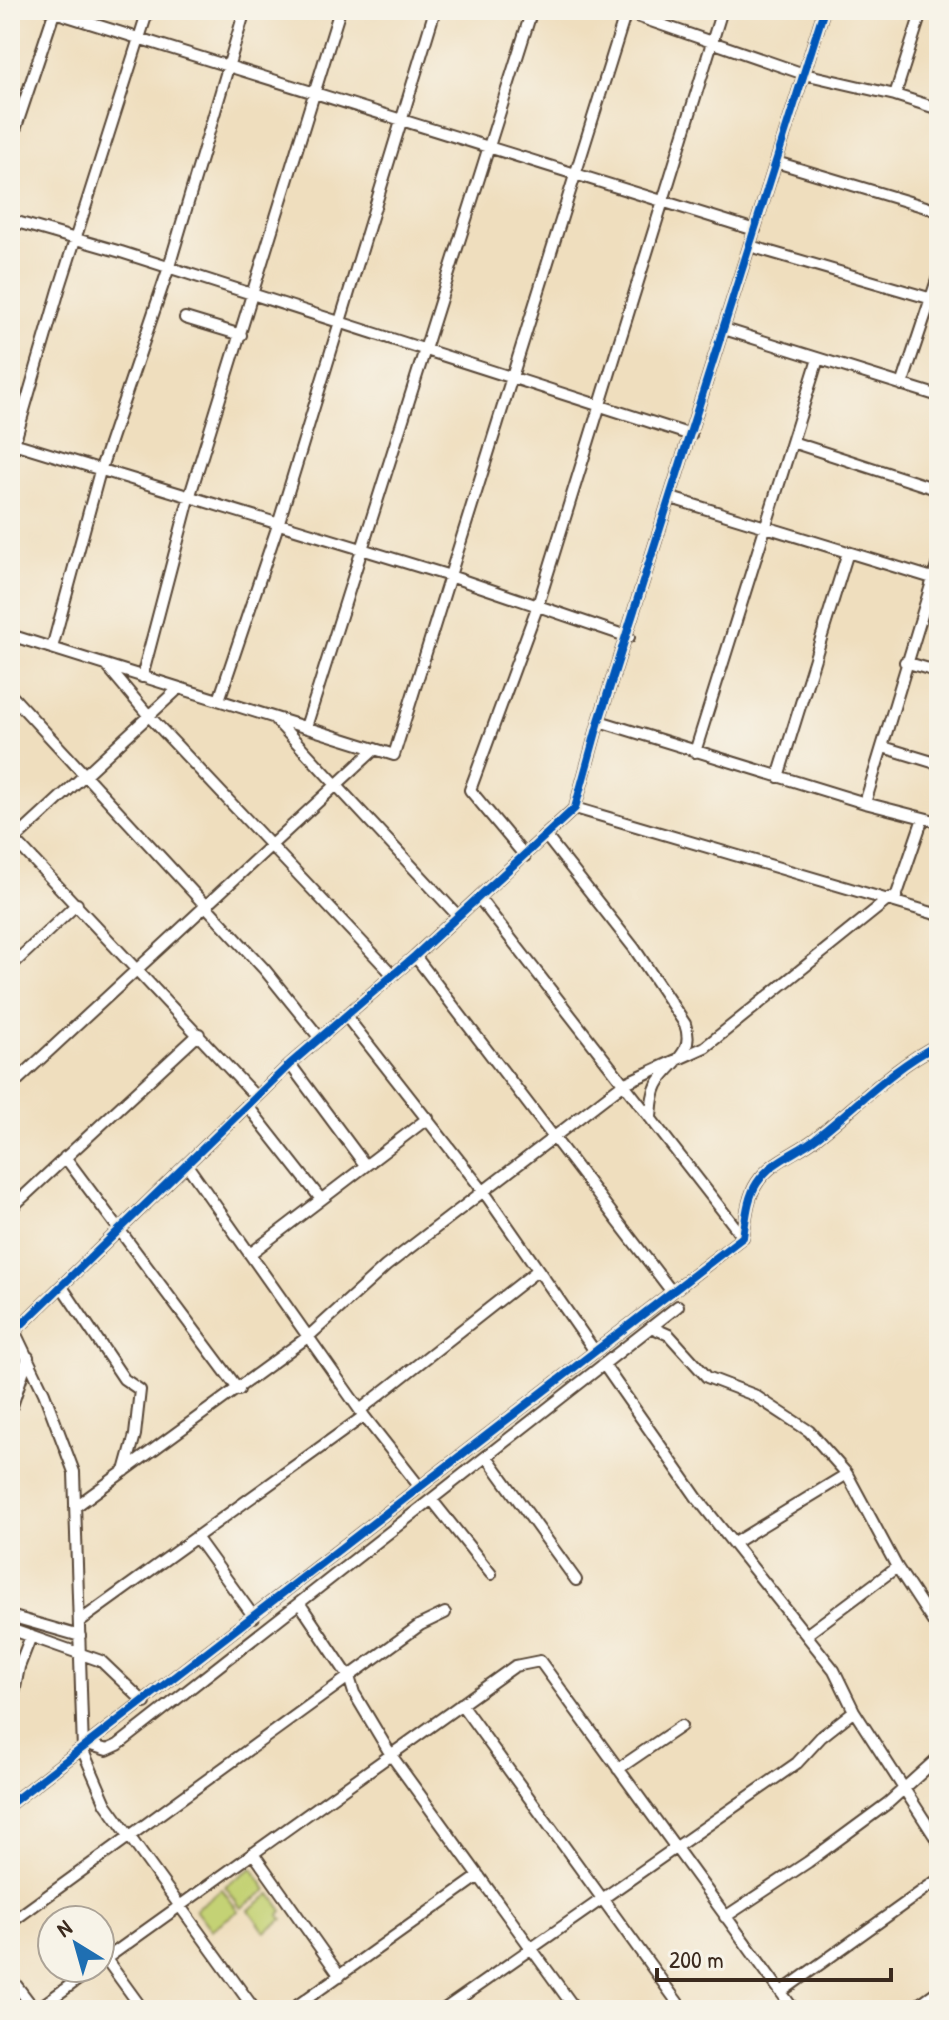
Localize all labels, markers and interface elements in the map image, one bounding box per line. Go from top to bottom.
north arrow [36,1904,116,1984]
text: N [50,1912,78,1944]
scale bar [657,1932,891,1982]
text: 200 m [669,1943,724,1975]

